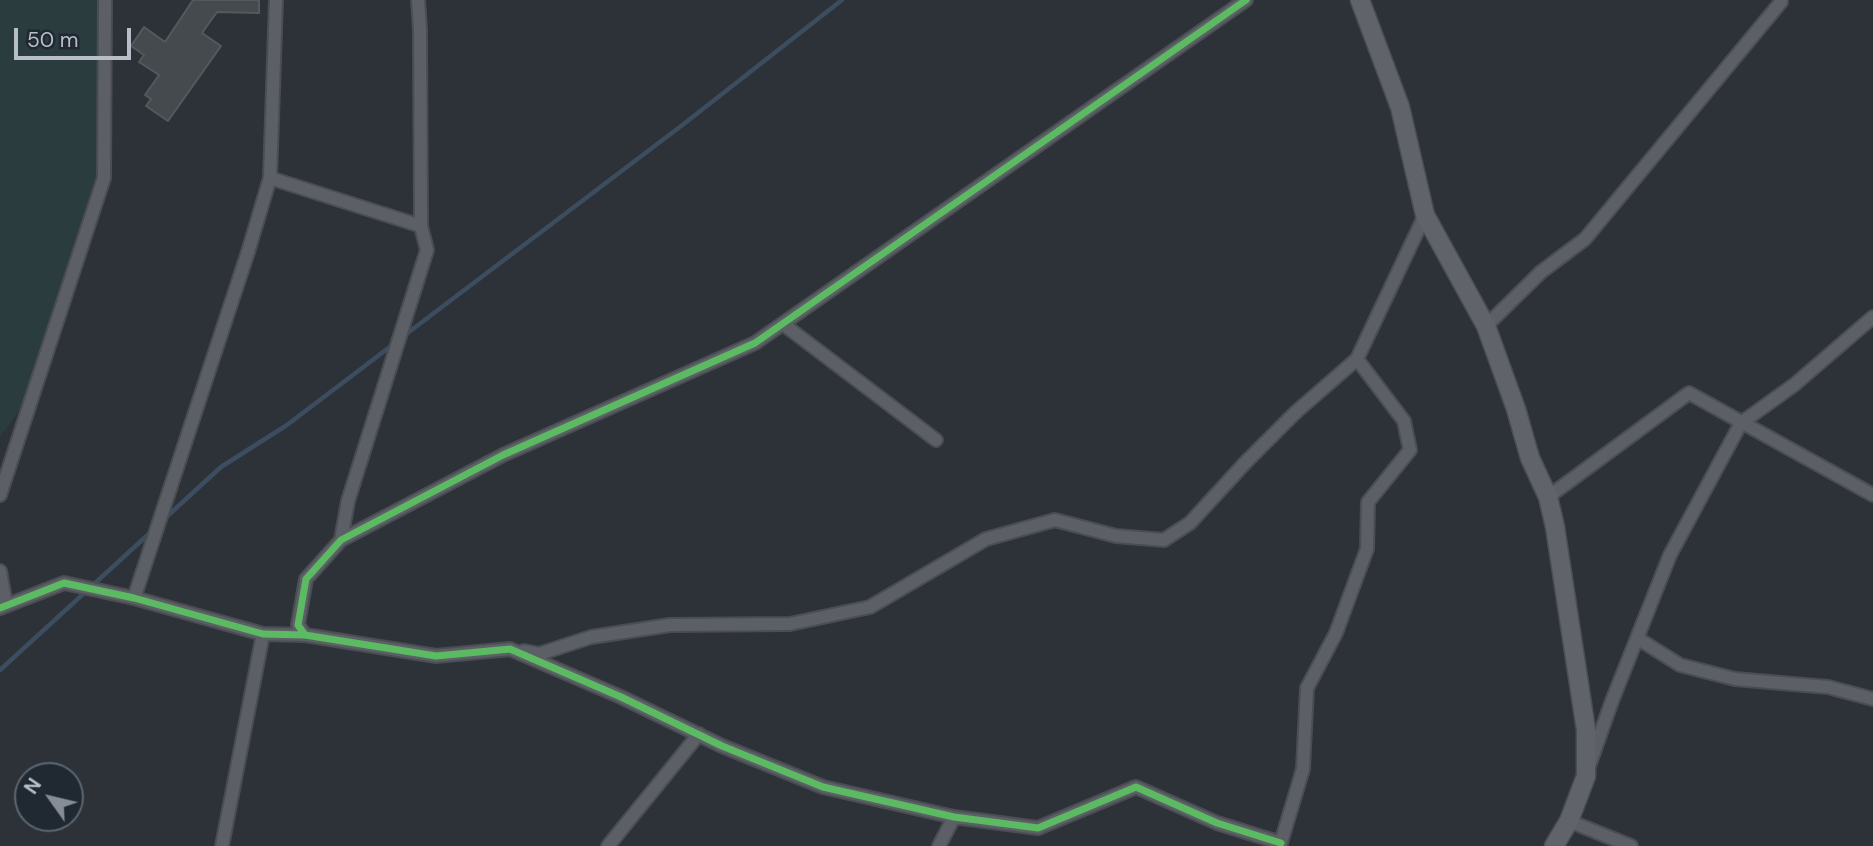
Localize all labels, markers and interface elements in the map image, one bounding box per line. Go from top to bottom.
scale bar [18,14,135,58]
text: 50 m [27,26,78,54]
north arrow [14,762,84,832]
text: N [19,773,47,799]

